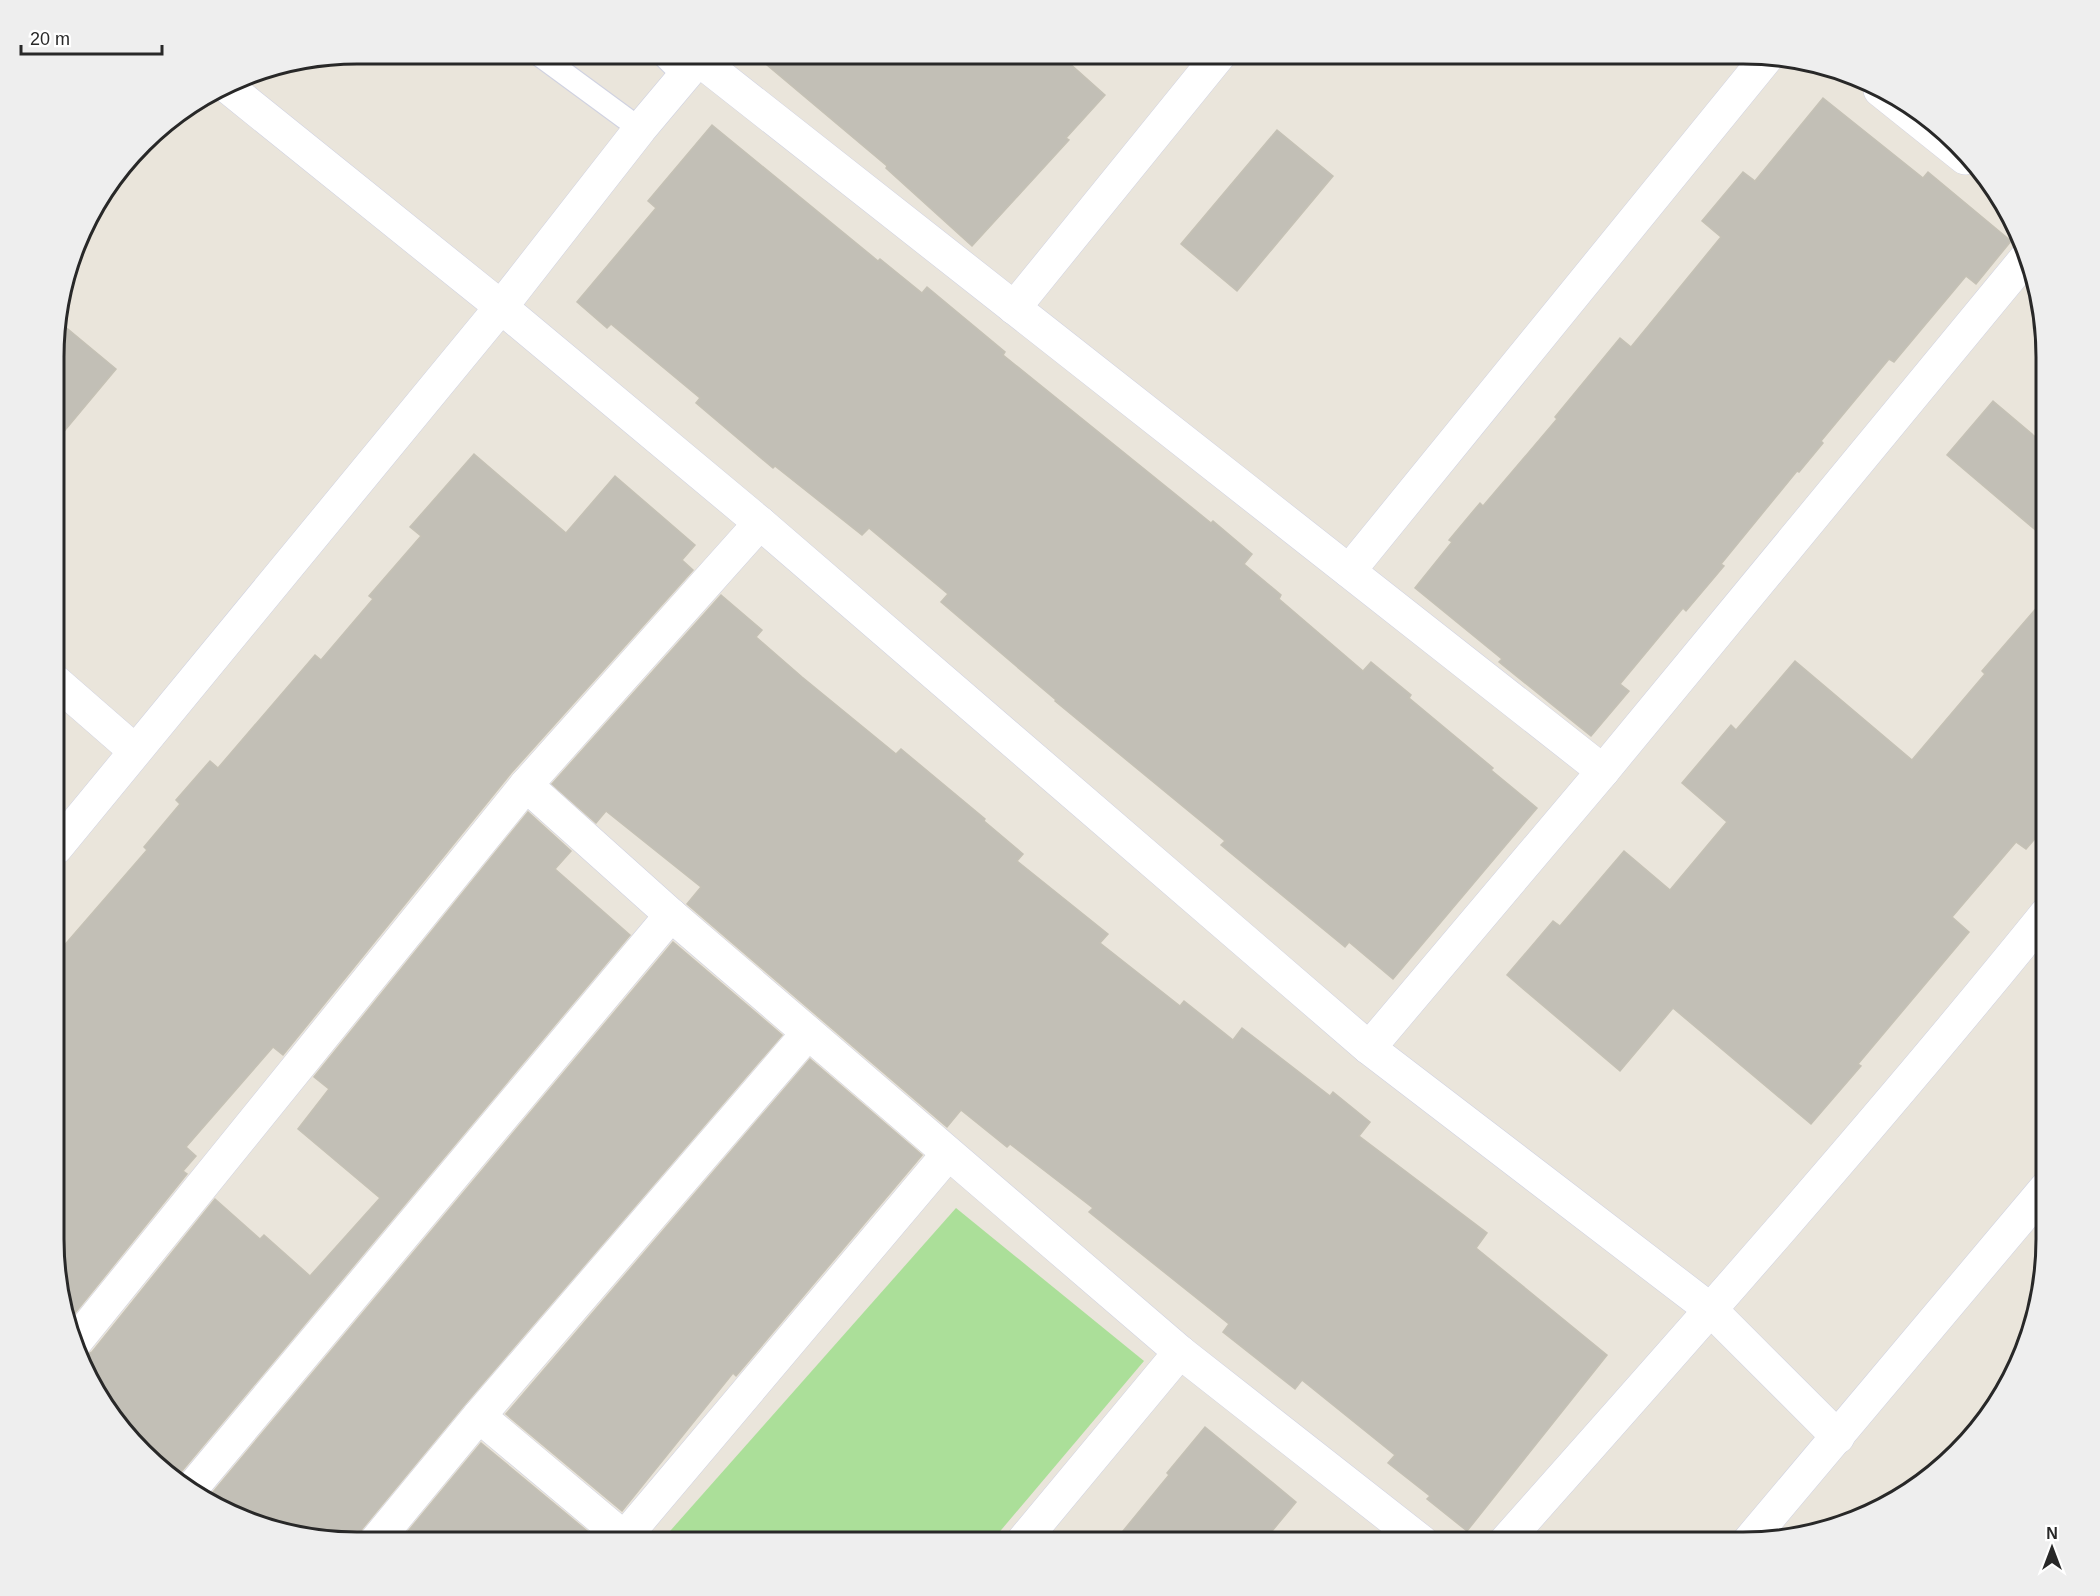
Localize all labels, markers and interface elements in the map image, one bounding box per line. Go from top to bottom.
scale bar [21,18,162,56]
text: 20 m [30,29,70,49]
north arrow [2022,1518,2082,1578]
text: N [2046,1525,2058,1542]

